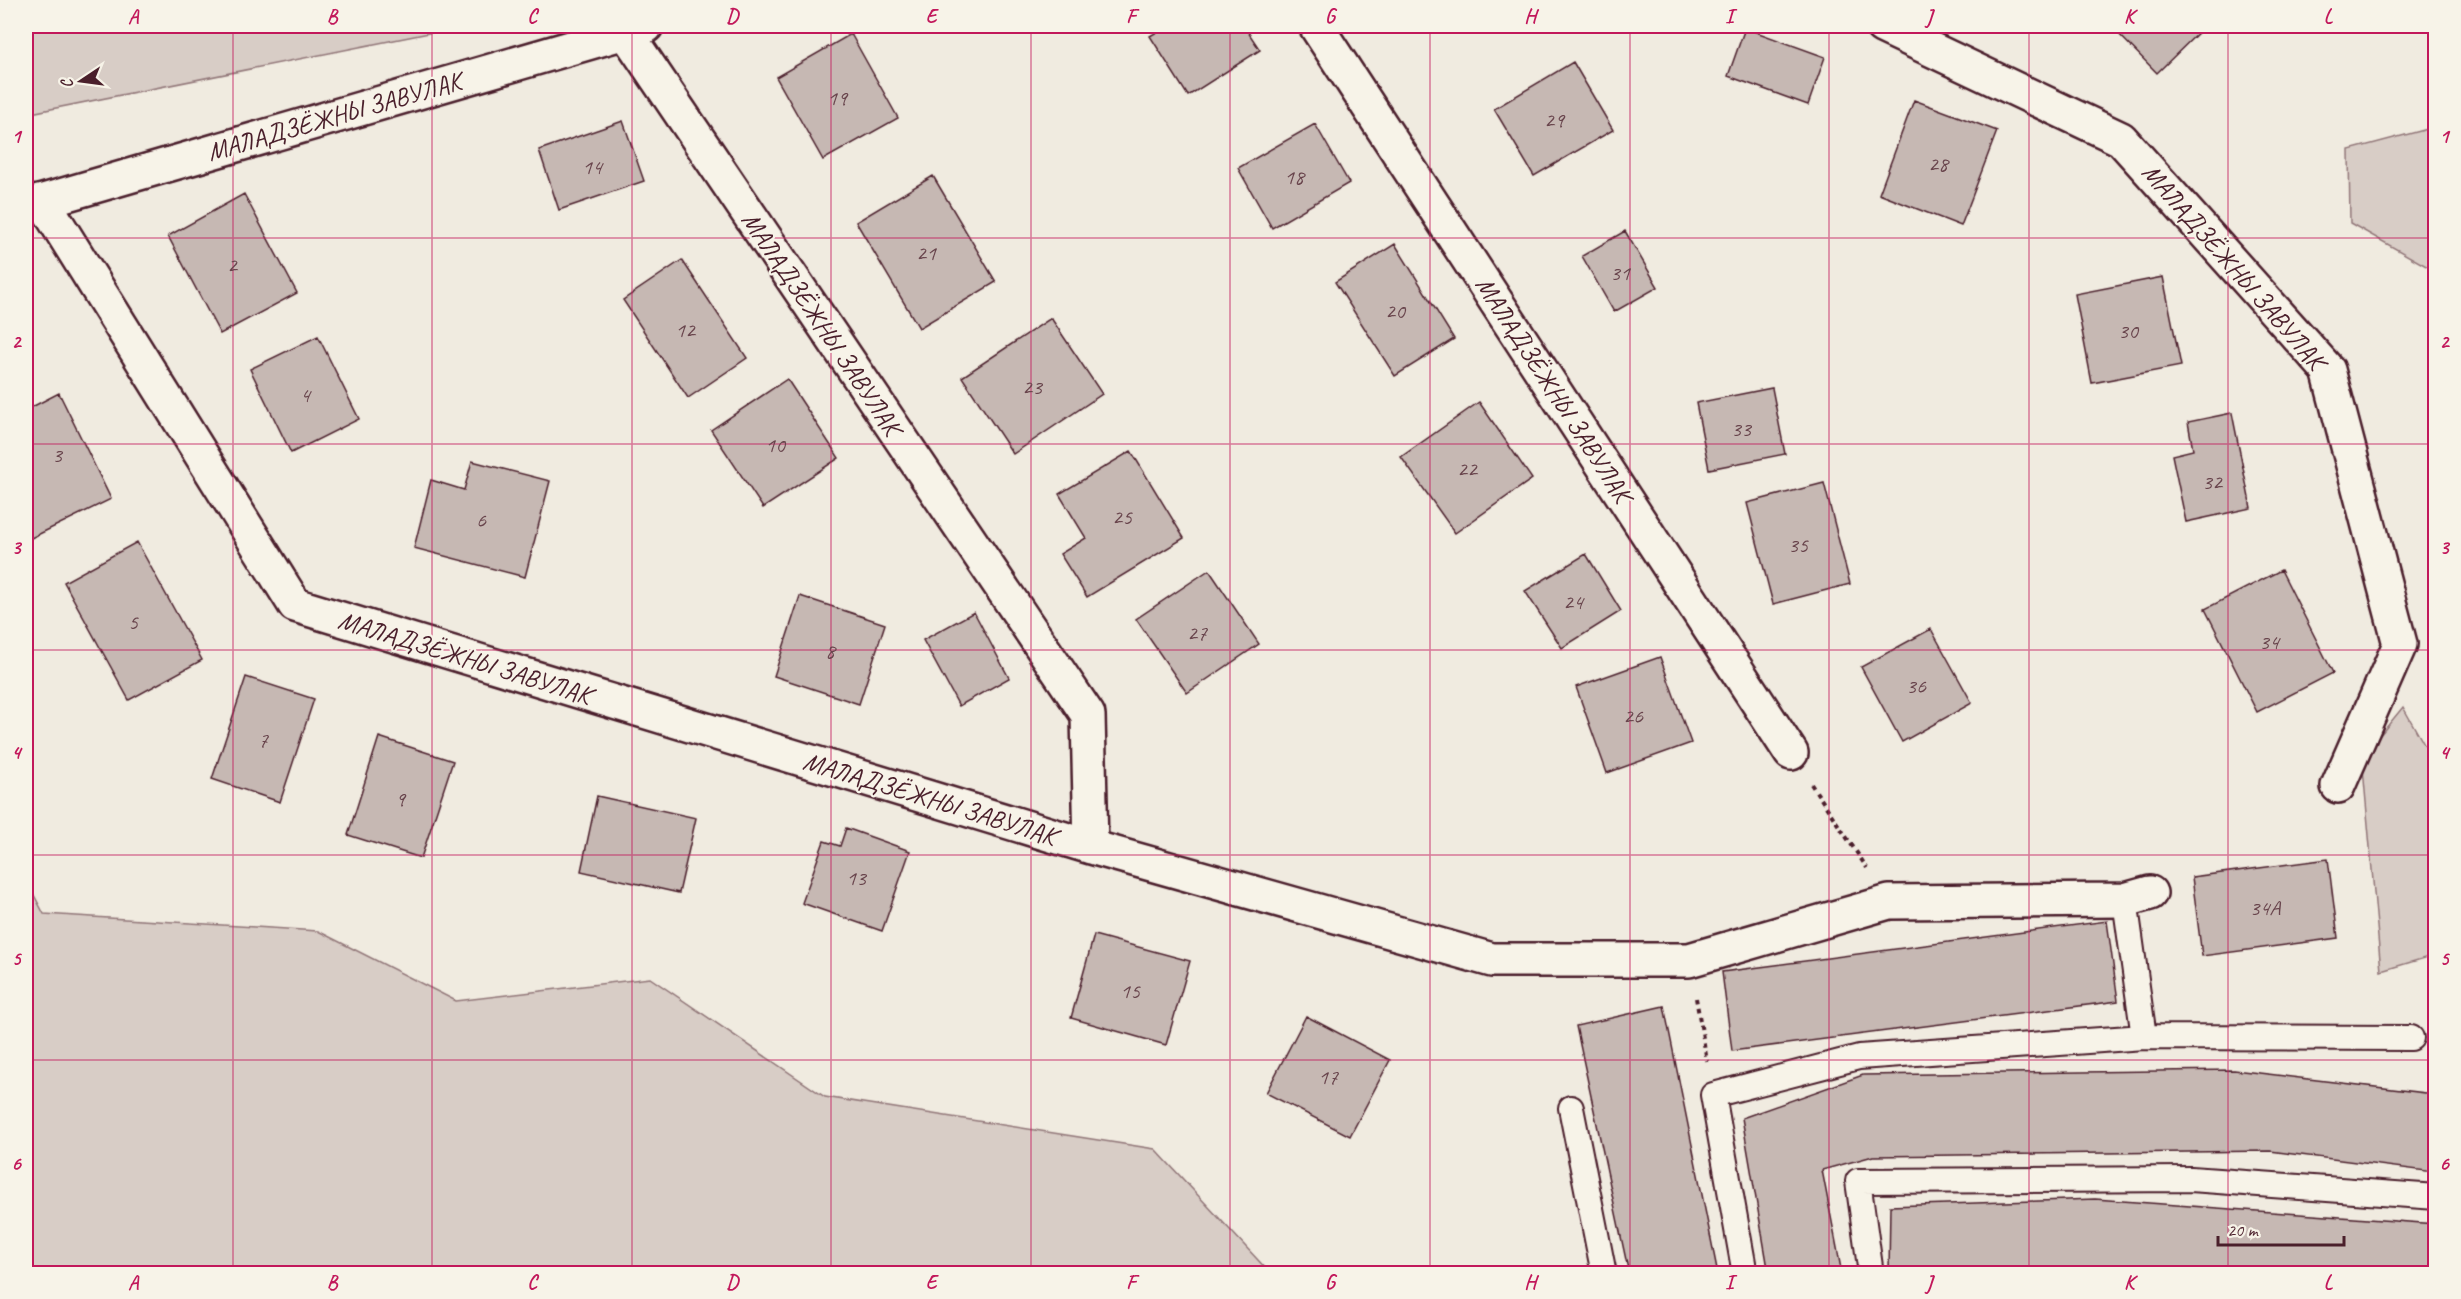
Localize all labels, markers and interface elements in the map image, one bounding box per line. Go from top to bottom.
text: A [128,4,140,29]
text: B [327,4,339,29]
text: C [527,4,539,29]
text: D [726,4,740,29]
text: E [926,4,940,29]
text: F [1126,4,1140,29]
text: G [1325,4,1338,29]
text: H [1524,4,1539,29]
text: I [1725,4,1738,29]
text: J [1924,4,1936,29]
text: K [2124,4,2138,29]
text: L [2324,4,2334,29]
north arrow [51,51,111,111]
street label: МАЛАДЗЁЖНЫ ЗАВУЛАК [203,63,470,169]
text: С [56,76,78,90]
house number: 19 [827,84,849,112]
house number: 29 [1544,106,1566,134]
text: 1 [12,124,23,149]
text: 1 [2440,124,2451,149]
house number: 28 [1928,150,1950,178]
house number: 14 [582,153,604,181]
street label: МАЛАДЗЁЖНЫ ЗАВУЛАК [2135,156,2336,380]
house number: 18 [1284,163,1306,191]
street label: МАЛАДЗЁЖНЫ ЗАВУЛАК [734,205,912,446]
house number: 21 [916,239,937,267]
house number: 2 [227,251,239,279]
house number: 31 [1610,259,1631,287]
street label: МАЛАДЗЁЖНЫ ЗАВУЛАК [1468,270,1642,513]
house number: 20 [1385,297,1407,325]
house number: 12 [675,316,697,344]
house number: 30 [2118,317,2140,345]
text: 2 [12,329,23,354]
text: 2 [2440,329,2451,354]
house number: 23 [1022,373,1044,401]
house number: 4 [300,381,312,409]
house number: 33 [1731,415,1753,443]
house number: 10 [765,431,787,459]
house number: 3 [52,441,64,469]
house number: 22 [1457,455,1479,483]
house number: 32 [2202,468,2224,496]
house number: 25 [1112,503,1133,531]
house number: 6 [476,506,487,534]
house number: 35 [1788,531,1809,559]
text: 3 [12,535,23,560]
text: 3 [2440,535,2451,560]
house number: 24 [1563,588,1585,616]
street label: МАЛАДЗЁЖНЫ ЗАВУЛАК [334,603,600,713]
house number: 5 [128,608,139,636]
house number: 27 [1187,619,1208,647]
house number: 34 [2259,628,2281,656]
house number: 8 [825,637,837,665]
house number: 36 [1906,672,1927,700]
house number: 26 [1623,702,1644,730]
house number: 7 [258,726,269,754]
text: 4 [12,740,24,765]
text: 4 [2440,740,2452,765]
street label: МАЛАДЗЁЖНЫ ЗАВУЛАК [799,744,1065,854]
house number: 9 [395,785,407,813]
house number: 13 [846,864,868,892]
house number: 34А [2250,894,2281,922]
text: 5 [12,946,23,971]
text: 5 [2440,946,2451,971]
house number: 15 [1120,977,1141,1005]
house number: 17 [1318,1063,1339,1091]
text: 6 [11,1151,22,1176]
text: 6 [2439,1151,2450,1176]
scale bar [2218,1209,2344,1247]
text: 20 m [2227,1219,2260,1241]
text: A [128,1270,140,1295]
text: B [327,1270,339,1295]
text: C [527,1270,539,1295]
text: D [726,1270,740,1295]
text: E [926,1270,940,1295]
text: F [1126,1270,1140,1295]
text: G [1325,1270,1338,1295]
text: H [1524,1270,1539,1295]
text: I [1725,1270,1738,1295]
text: J [1924,1270,1936,1295]
text: K [2124,1270,2138,1295]
text: L [2324,1270,2334,1295]

